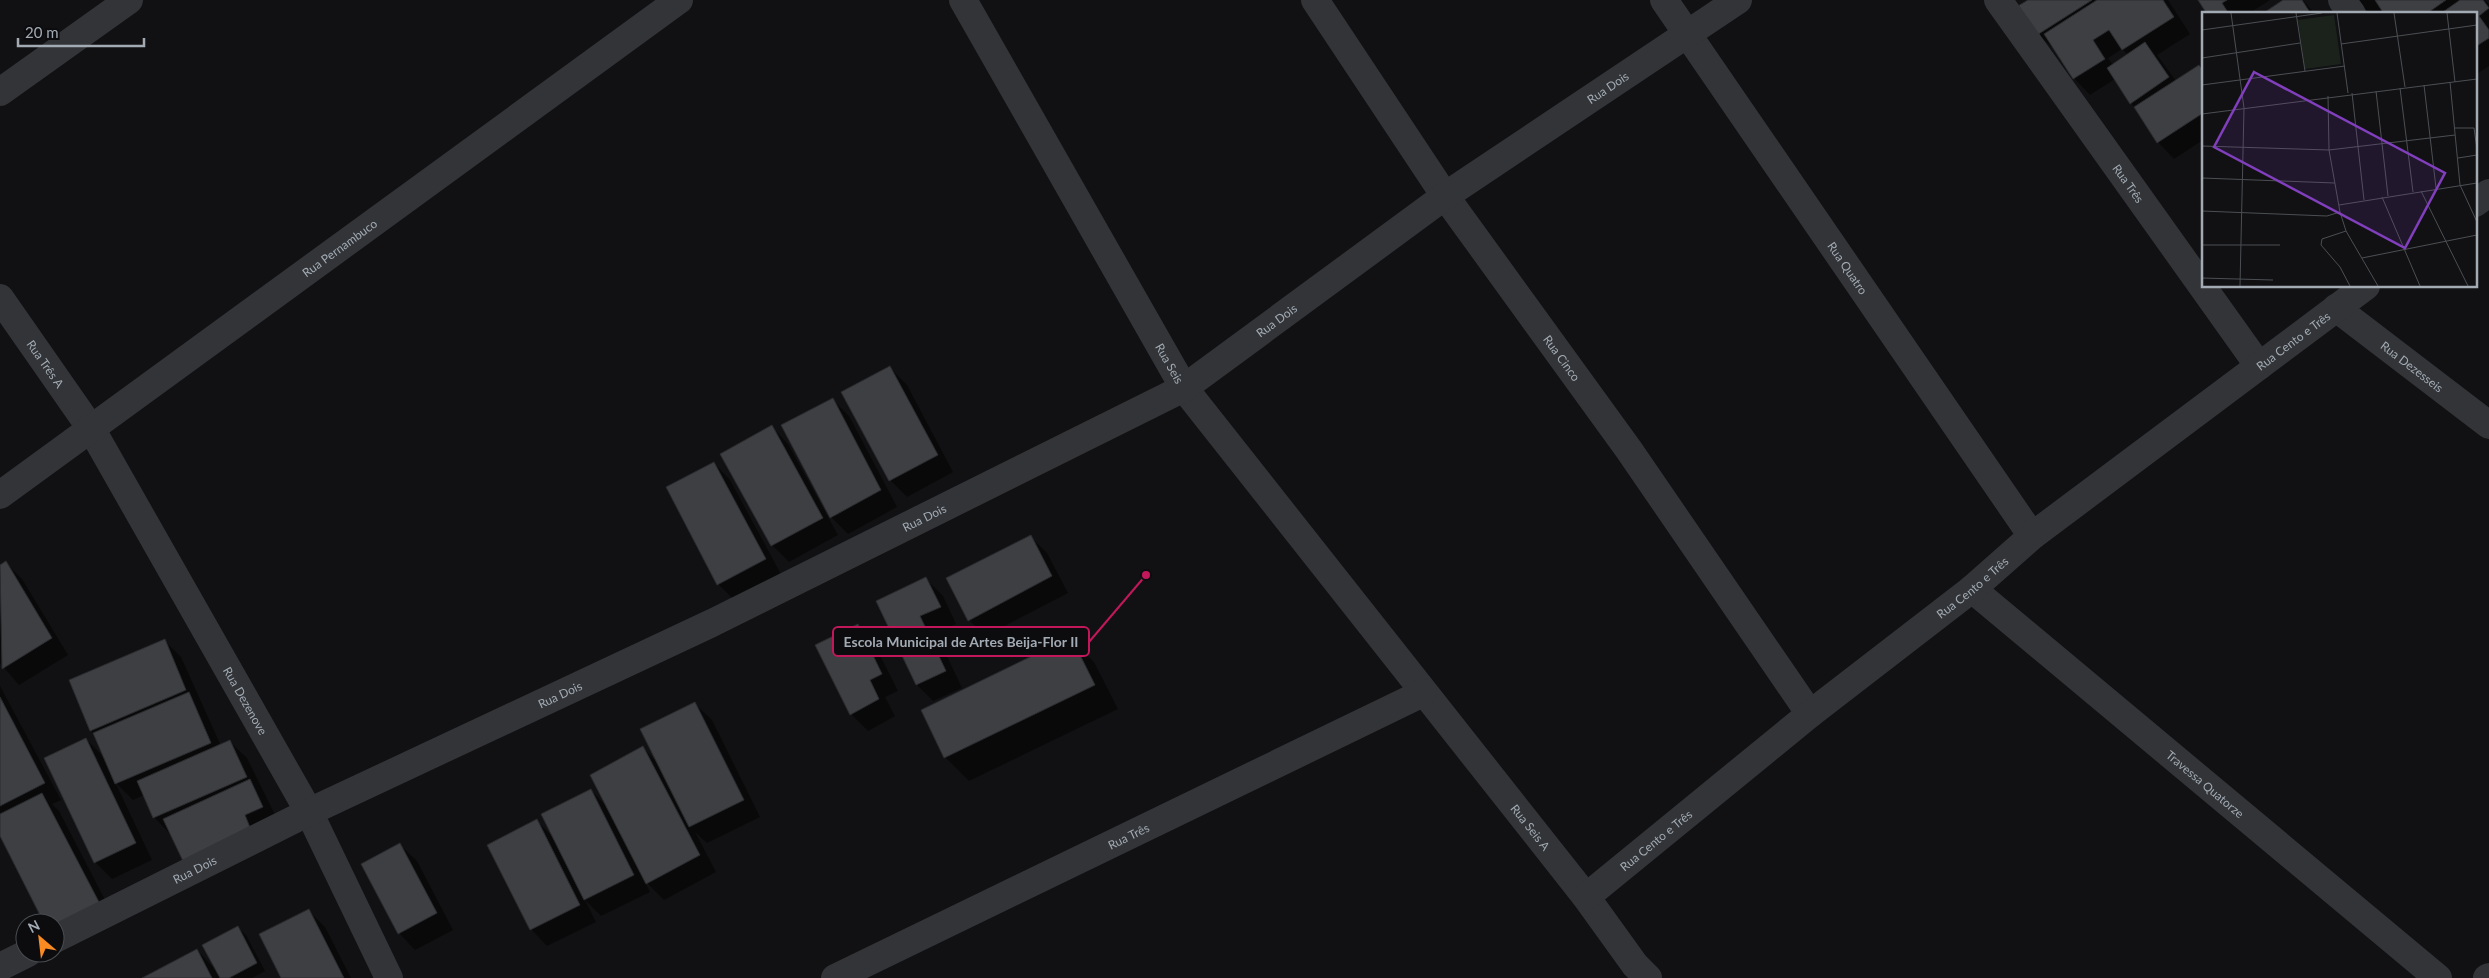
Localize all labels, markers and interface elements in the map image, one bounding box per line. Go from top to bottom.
inset map [2202,12,2476,288]
scale bar [18,15,144,47]
text: 20 m [25,23,59,41]
street label: Rua Dois [1584,68,1631,107]
street label: Rua Três [2110,161,2148,206]
street label: Rua Pernambuco [299,215,380,280]
street label: Rua Quatro [1825,239,1871,297]
street label: Rua Dois [1253,300,1300,340]
street label: Rua Cento e Três [2253,308,2333,373]
street label: Rua Cinco [1541,332,1584,384]
street label: Rua Três A [24,337,68,391]
street label: Rua Dezesseis [2378,338,2447,395]
street label: Rua Seis [1152,340,1187,386]
street label: Rua Dois [900,500,948,535]
street label: Rua Cento e Três [1933,553,2011,621]
callout: Escola Municipal de Artes Beija-Flor II [833,627,1089,656]
text: Escola Municipal de Artes Beija-Flor II [844,633,1078,650]
street label: Rua Dezenove [220,664,271,737]
street label: Rua Dois [535,678,584,711]
street label: Travessa Quatorze [2163,747,2247,821]
street label: Rua Seis A [1508,801,1554,854]
street label: Rua Cento e Três [1617,806,1695,874]
street label: Rua Três [1105,819,1151,852]
street label: Rua Dois [170,852,219,886]
north arrow [15,913,65,963]
text: N [25,916,42,936]

